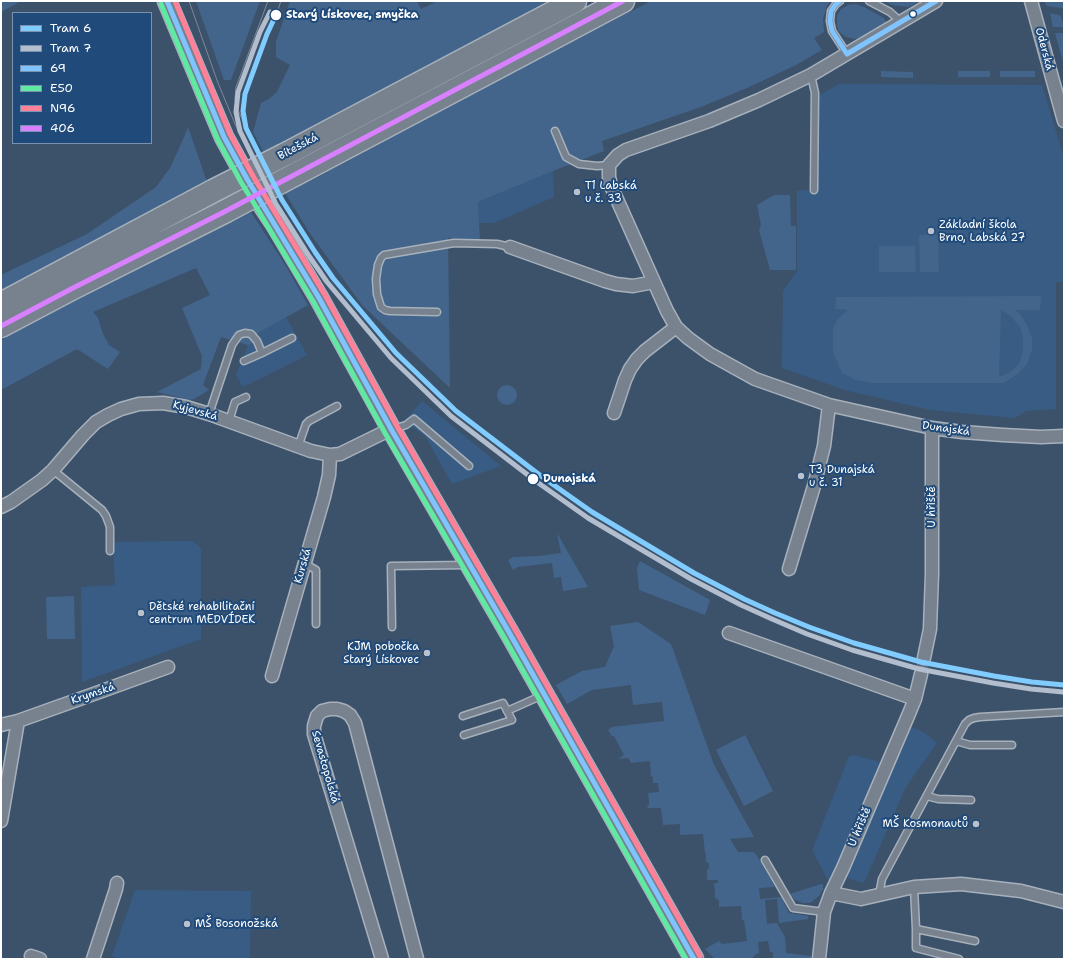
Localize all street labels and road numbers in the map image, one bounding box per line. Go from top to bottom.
street label: Oderská [1032,26,1056,72]
street label: Bítešská [276,131,320,163]
street label: Kyjevská [171,398,219,424]
street label: Dunajská [921,419,971,439]
street label: U hřiště [925,486,939,528]
street label: Kurská [292,547,314,585]
street label: Krymská [69,680,117,708]
street label: Sevastopolská [308,729,342,805]
street label: U hřiště [846,805,874,849]

